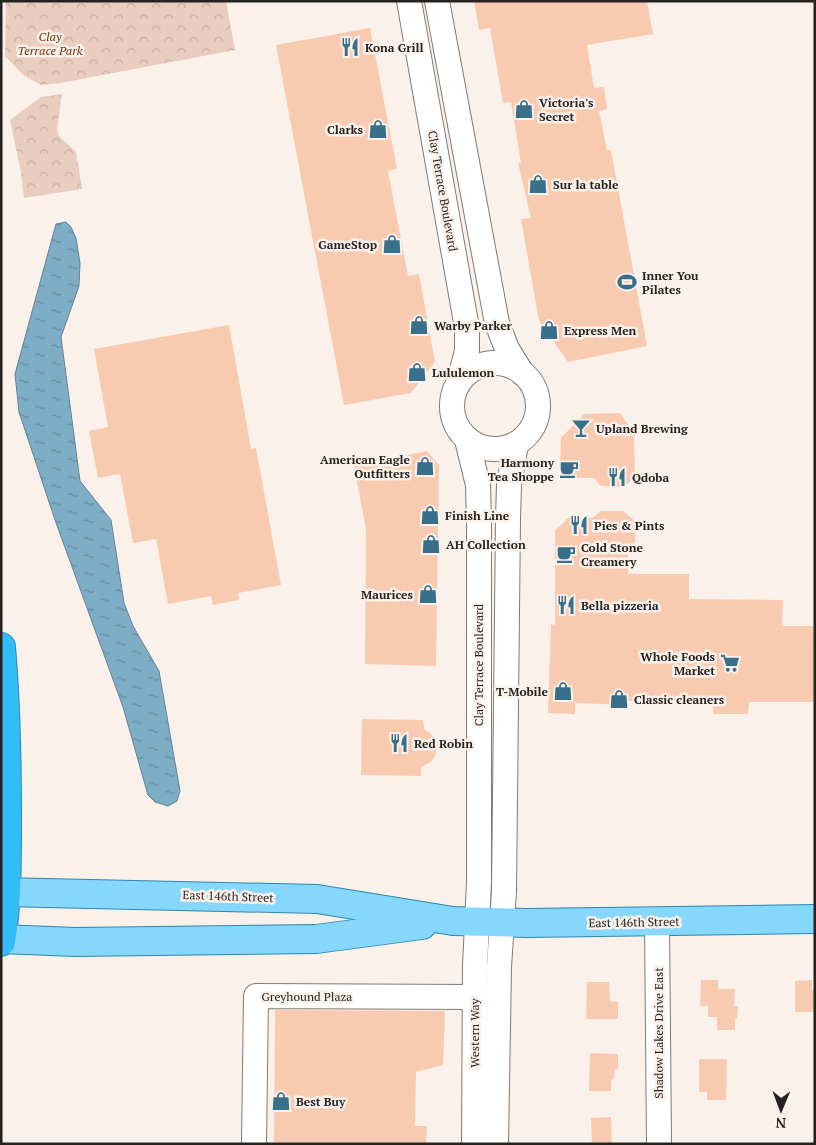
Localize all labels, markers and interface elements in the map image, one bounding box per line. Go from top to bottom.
park label: Clay Terrace Park [17,29,83,58]
restaurant icon: Kona Grill [339,36,361,58]
place label: Kona Grill [365,40,423,55]
place label: Victoria's Secret [539,95,594,124]
shop icon: Victoria's Secret [513,98,535,120]
shop icon: Clarks [367,118,389,140]
place label: Clarks [327,122,364,137]
street label: Clay Terrace Boulevard [425,129,461,253]
shop icon: Sur la table [527,173,549,195]
place label: Sur la table [553,177,619,192]
shop icon: GameStop [381,233,403,255]
place label: GameStop [318,237,377,252]
place label: Inner You Pilates [642,268,699,297]
sports icon: Inner You Pilates [616,271,638,293]
shop icon: Warby Parker [408,314,430,336]
place label: Warby Parker [434,318,513,333]
shop icon: Express Men [538,319,560,341]
place label: Express Men [564,323,637,338]
shop icon: Lululemon [406,361,428,383]
place label: Lululemon [432,365,495,380]
bar icon: Upland Brewing [570,417,592,439]
place label: Upland Brewing [596,421,688,436]
place label: American Eagle Outfitters [320,452,411,481]
shop icon: American Eagle Outfitters [414,455,436,477]
place label: Harmony Tea Shoppe [488,455,555,484]
cafe icon: Harmony Tea Shoppe [558,458,580,480]
restaurant icon: Qdoba [606,466,628,488]
place label: Qdoba [632,470,669,485]
shop icon: Finish Line [419,504,441,526]
place label: Finish Line [445,508,510,523]
restaurant icon: Pies & Pints [568,514,590,536]
place label: Pies & Pints [594,518,665,533]
shop icon: AH Collection [420,533,442,555]
place label: AH Collection [446,537,526,552]
place label: Cold Stone Creamery [581,540,643,569]
cafe icon: Cold Stone Creamery [555,543,577,565]
shop icon: Maurices [417,583,439,605]
place label: Maurices [361,587,414,602]
restaurant icon: Bella pizzeria [555,594,577,616]
place label: Bella pizzeria [581,598,659,613]
street label: Clay Terrace Boulevard [471,603,486,726]
place label: Whole Foods Market [640,649,716,678]
supermarket icon: Whole Foods Market [719,652,741,674]
shop icon: T-Mobile [552,680,574,702]
place label: T-Mobile [496,684,549,699]
shop icon: Classic cleaners [608,688,630,710]
place label: Classic cleaners [634,692,725,707]
restaurant icon: Red Robin [388,732,410,754]
place label: Red Robin [414,736,473,751]
street label: East 146th Street [182,887,274,905]
street label: East 146th Street [588,914,680,930]
street label: Shadow Lakes Drive East [651,967,666,1099]
street label: Greyhound Plaza [262,989,352,1004]
street label: Western Way [467,997,482,1068]
north arrow [756,1085,806,1135]
shop icon: Best Buy [270,1090,292,1112]
place label: Best Buy [296,1094,346,1109]
text: N [775,1114,786,1133]

